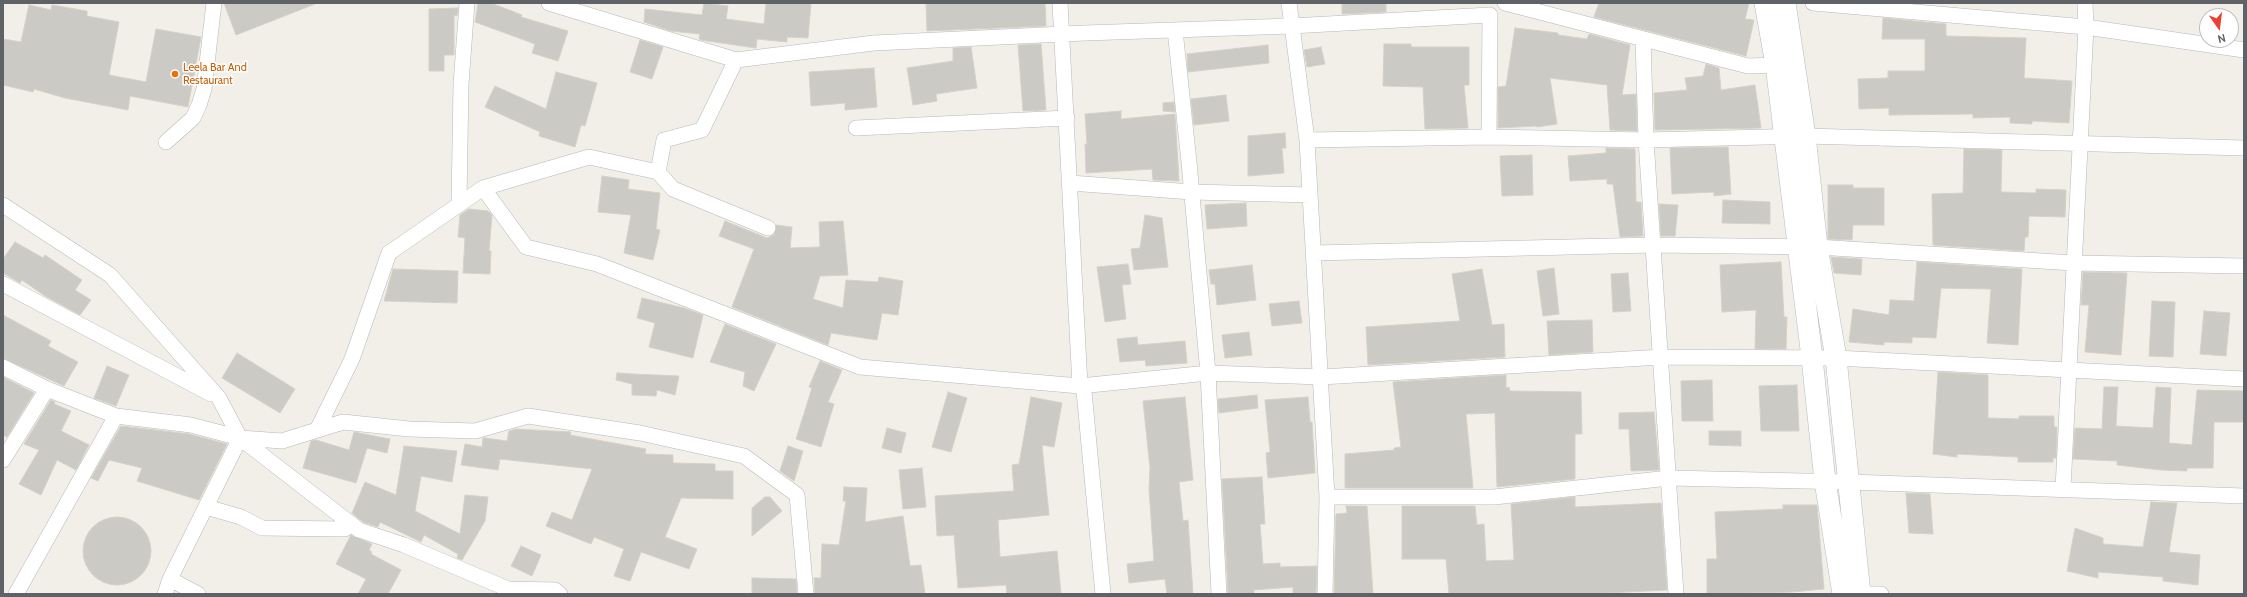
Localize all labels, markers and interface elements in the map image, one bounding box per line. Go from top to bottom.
north arrow [2199,8,2239,48]
text: N [2216,31,2227,46]
place label: Leela Bar And Restaurant [183,61,247,87]
marker: Leela Bar And Restaurant [170,69,180,79]

